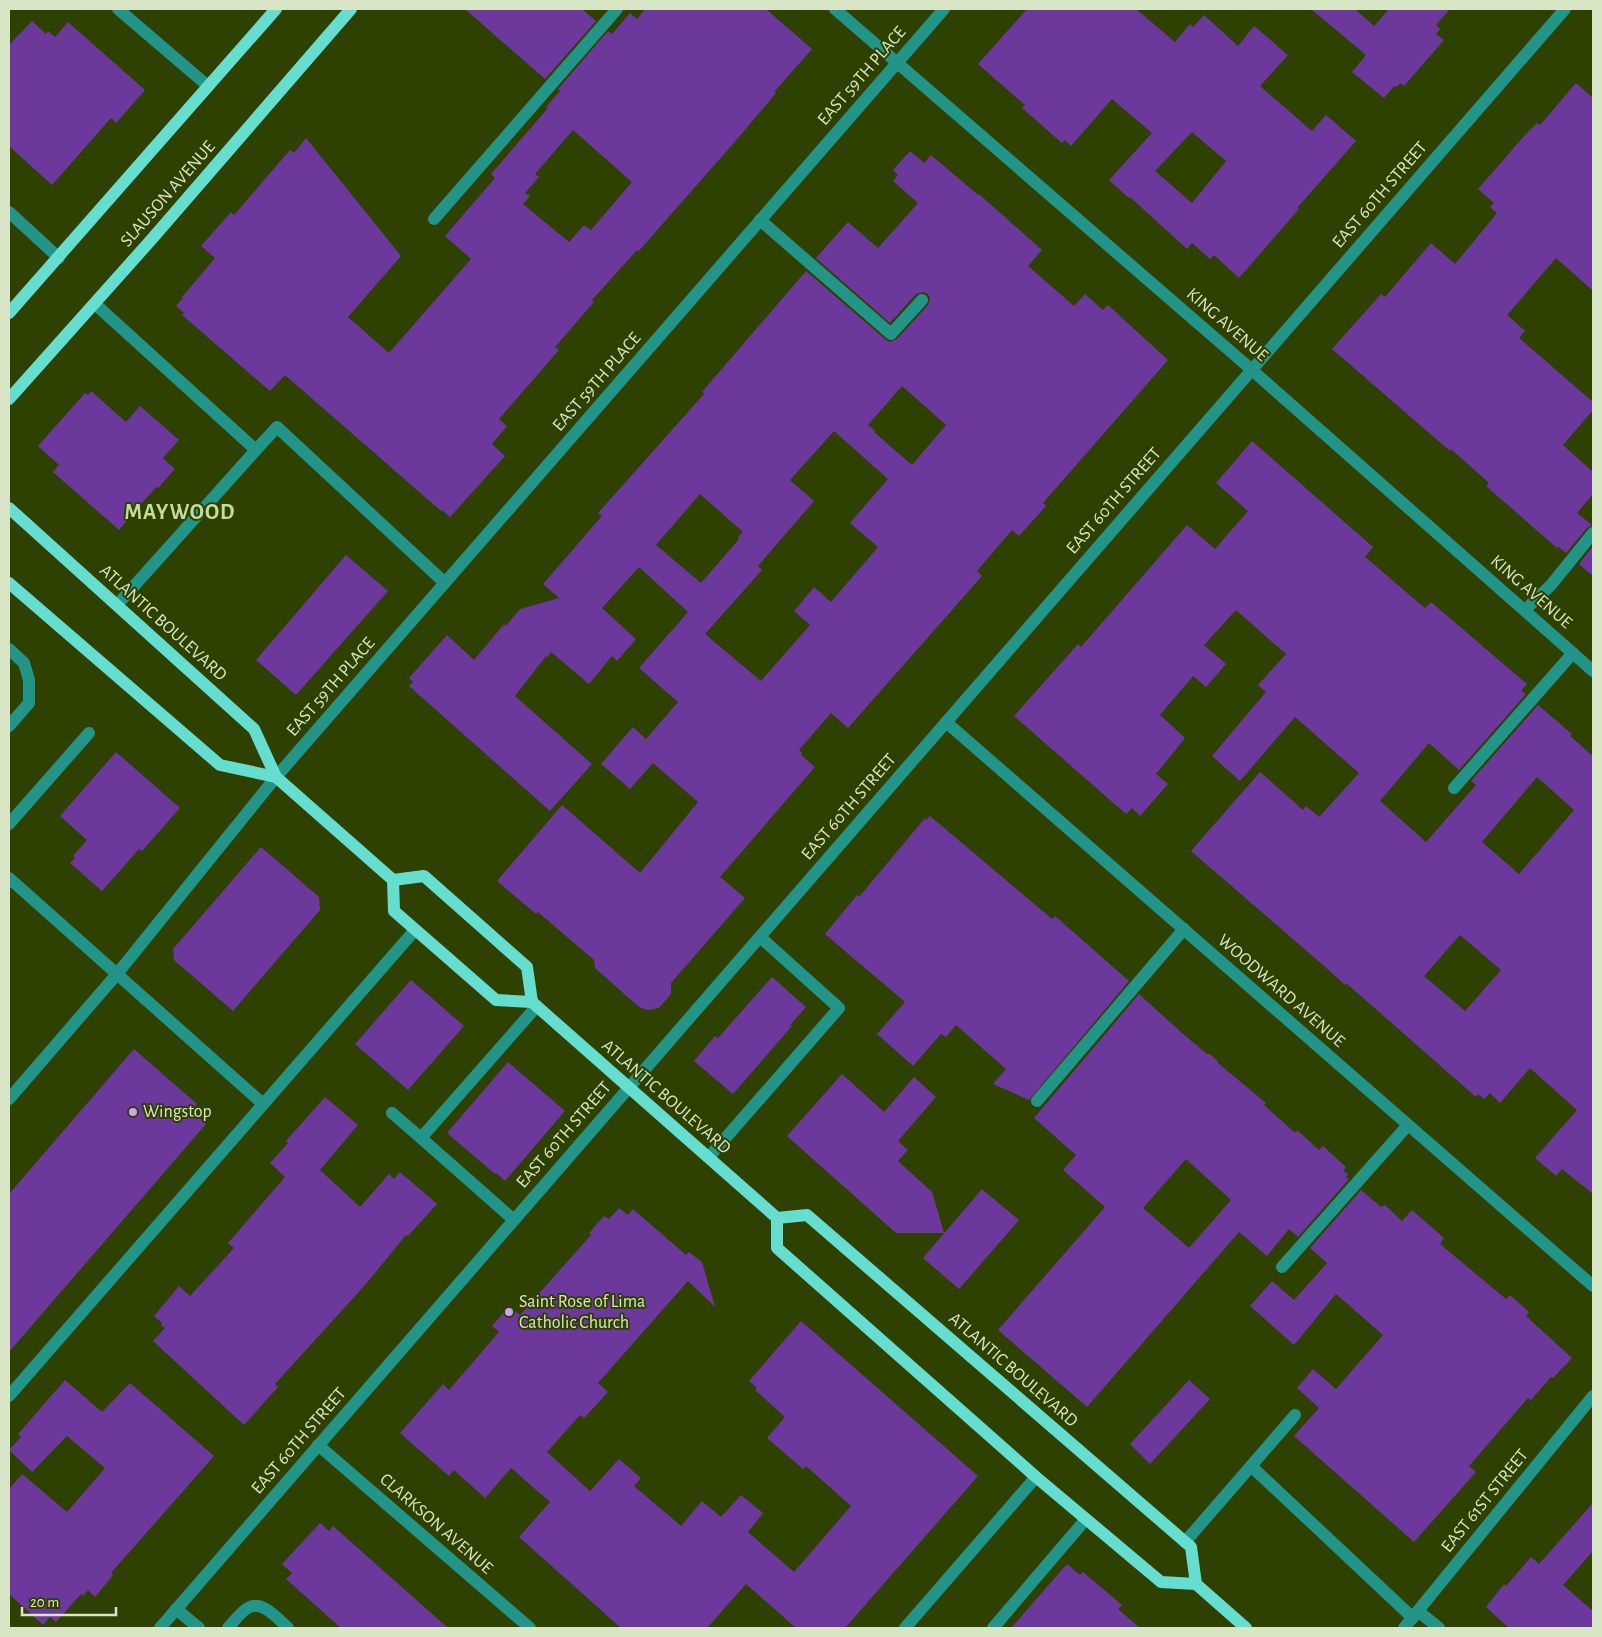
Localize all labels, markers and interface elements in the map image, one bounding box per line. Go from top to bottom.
street label: EAST 59TH PLACE [814,23,910,129]
street label: SLAUSON AVENUE [117,137,219,250]
street label: EAST 60TH STREET [1329,138,1431,252]
street label: KING AVENUE [1183,285,1271,365]
street label: EAST 59TH PLACE [549,329,645,435]
street label: EAST 60TH STREET [1063,444,1165,558]
district label: MAYWOOD [125,501,235,523]
street label: KING AVENUE [1487,552,1575,632]
street label: ATLANTIC BOULEVARD [96,561,230,685]
street label: EAST 59TH PLACE [283,634,379,740]
street label: EAST 60TH STREET [798,750,900,864]
street label: WOODWARD AVENUE [1214,931,1348,1051]
street label: ATLANTIC BOULEVARD [598,1036,734,1158]
street label: EAST 60TH STREET [513,1078,615,1192]
place label: Wingstop [143,1103,212,1121]
marker: Wingstop [127,1106,139,1118]
place label: Saint Rose of Lima Catholic Church [519,1293,645,1332]
marker: Saint Rose of Lima Catholic Church [503,1306,515,1318]
street label: ATLANTIC BOULEVARD [945,1309,1081,1431]
street label: EAST 60TH STREET [248,1384,350,1498]
street label: EAST 61ST STREET [1438,1446,1532,1556]
street label: CLARKSON AVENUE [376,1470,496,1578]
scale bar [22,1584,116,1616]
text: 20 m [30,1595,59,1610]

